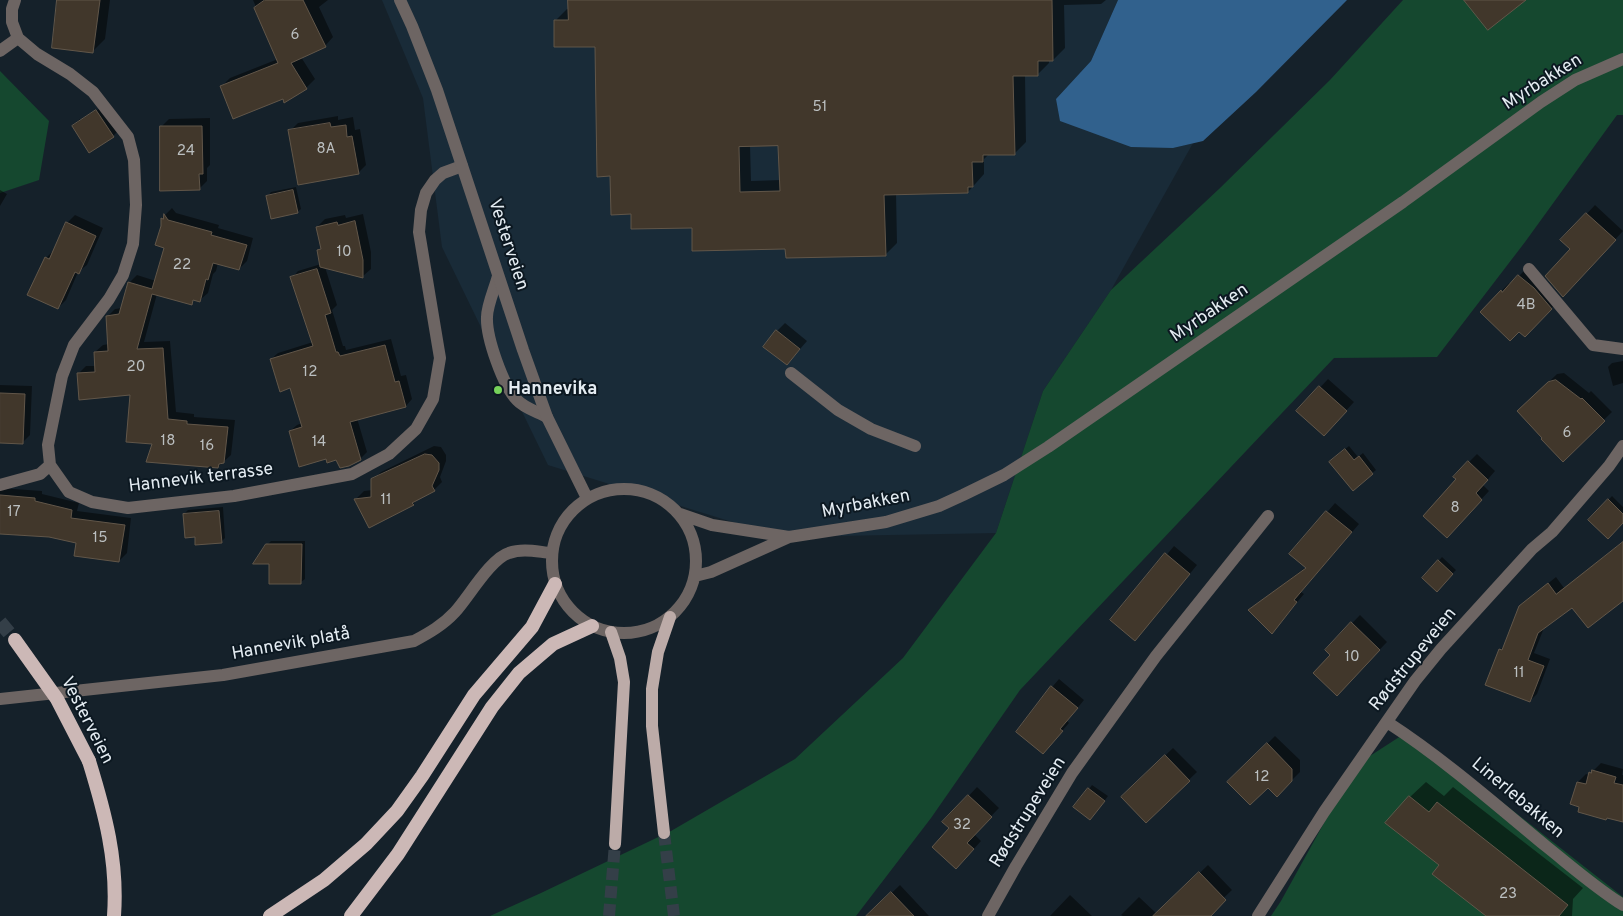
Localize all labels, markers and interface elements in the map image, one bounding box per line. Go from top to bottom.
house number: 6 [291,27,299,45]
street label: Myrbakken [1499,50,1587,116]
house number: 51 [813,99,827,117]
house number: 8A [316,141,336,159]
house number: 24 [177,143,195,161]
street label: Vesterveien [482,197,532,293]
house number: 10 [336,244,352,262]
house number: 22 [173,257,191,275]
street label: Myrbakken [1167,280,1253,348]
house number: 4B [1516,297,1536,315]
house number: 20 [127,359,145,377]
house number: 12 [303,364,317,382]
place label: Hannevika [508,379,597,401]
marker: Hannevika [492,384,504,396]
house number: 6 [1563,425,1571,443]
house number: 18 [161,433,175,451]
house number: 14 [312,434,326,452]
house number: 16 [200,438,214,456]
street label: Hannevik terrasse [128,459,274,499]
street label: Myrbakken [820,486,912,524]
house number: 11 [380,492,392,510]
house number: 8 [1450,500,1460,518]
house number: 17 [7,504,21,522]
house number: 15 [93,530,107,548]
street label: Rødstrupeveien [1366,604,1462,716]
street label: Hannevik platå [230,624,352,666]
house number: 10 [1344,649,1360,667]
house number: 11 [1513,665,1525,683]
street label: Vesterveien [55,674,117,768]
street label: Rødstrupeveien [986,754,1072,872]
street label: Linerlebakken [1466,754,1568,844]
house number: 12 [1255,769,1269,787]
house number: 32 [953,817,971,835]
house number: 23 [1499,886,1517,904]

